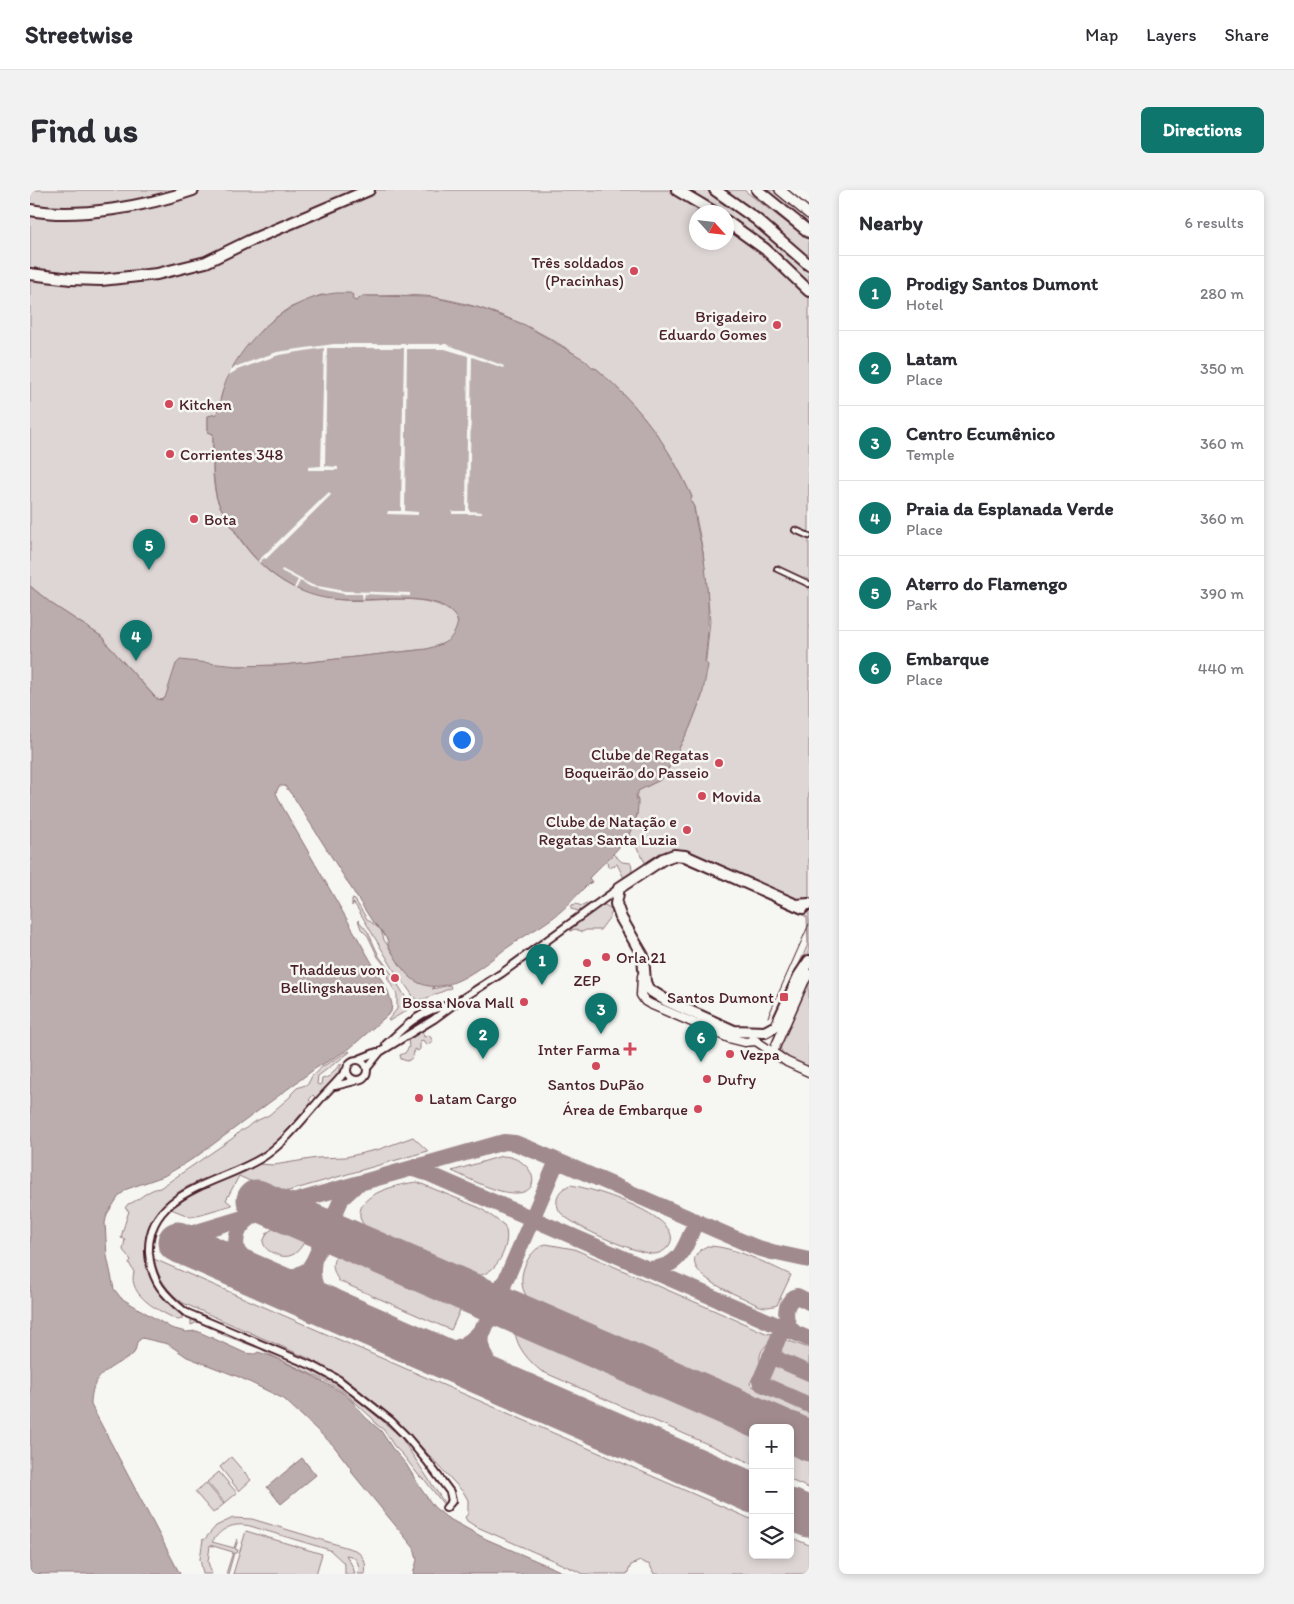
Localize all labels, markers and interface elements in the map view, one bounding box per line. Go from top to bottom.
text: Streetwise [25,20,133,49]
text: Map [1085,24,1118,46]
text: Layers [1146,24,1196,46]
text: Share [1224,24,1269,46]
button: Directions [1141,107,1264,153]
text: Find us [30,109,138,151]
north arrow [689,205,734,250]
text: Nearby [859,210,923,235]
text: 6 results [1184,213,1244,232]
place label: Três soldados (Pracinhas) [531,253,624,290]
marker: Três soldados (Pracinhas) [628,265,640,277]
text: Prodigy Santos Dumont [906,272,1098,295]
text: 1 [871,284,879,303]
text: 280 m [1200,284,1244,303]
text: Hotel [906,295,943,314]
place label: Brigadeiro Eduardo Gomes [659,307,767,344]
marker: Brigadeiro Eduardo Gomes [771,319,783,331]
text: Latam [906,347,957,370]
text: 2 [871,359,879,378]
text: 350 m [1200,359,1244,378]
text: Place [906,370,943,389]
place label: Kitchen [179,395,232,414]
marker: Kitchen [163,398,175,410]
text: Centro Ecumênico [906,422,1055,445]
text: 3 [871,434,879,453]
text: 360 m [1200,434,1244,453]
place label: Corrientes 348 [180,445,283,464]
text: Temple [906,445,955,464]
marker: Corrientes 348 [164,448,176,460]
text: Praia da Esplanada Verde [906,497,1114,520]
text: 4 [870,509,880,528]
text: 360 m [1200,509,1244,528]
place label: Bota [204,510,236,529]
marker: Bota [188,513,200,525]
text: Place [906,520,943,539]
pin: 5 [133,529,165,570]
text: Aterro do Flamengo [906,572,1068,595]
text: 5 [871,584,879,603]
text: 390 m [1200,584,1244,603]
text: Park [906,595,937,614]
pin: 4 [120,620,152,661]
text: Embarque [906,647,989,670]
text: 6 [871,659,879,678]
text: 440 m [1198,659,1244,678]
text: Place [906,670,943,689]
your location [449,727,475,753]
place label: Clube de Regatas Boqueirão do Passeio [564,745,709,782]
marker: Clube de Regatas Boqueirão do Passeio [713,757,725,769]
place label: Movida [712,787,762,806]
marker: Movida [696,790,708,802]
place label: Clube de Natação e Regatas Santa Luzia [538,812,677,849]
marker: Clube de Natação e Regatas Santa Luzia [681,824,693,836]
pin: 1 [526,944,558,985]
place label: Orla 21 [616,948,667,967]
marker: Orla 21 [600,951,612,963]
marker: ZEP [581,957,593,969]
place label: Thaddeus von Bellingshausen [281,960,385,997]
place label: ZEP [573,971,601,990]
marker: Thaddeus von Bellingshausen [389,972,401,984]
place label: Santos Dumont [667,988,774,1007]
marker: Santos Dumont [778,991,790,1003]
place label: Bossa Nova Mall [402,993,514,1012]
pin: 3 [585,993,617,1034]
marker: Bossa Nova Mall [518,996,530,1008]
pin: 2 [467,1018,499,1059]
pin: 6 [685,1021,717,1062]
place label: Inter Farma [538,1040,621,1059]
marker: Inter Farma [624,1043,636,1055]
place label: Vezpa [740,1045,780,1064]
marker: Vezpa [724,1048,736,1060]
marker: Santos DuPão [590,1060,602,1072]
place label: Dufry [717,1070,756,1089]
marker: Dufry [701,1073,713,1085]
place label: Santos DuPão [548,1075,644,1094]
place label: Latam Cargo [429,1089,517,1108]
marker: Latam Cargo [413,1092,425,1104]
place label: Área de Embarque [563,1100,688,1119]
marker: Área de Embarque [692,1103,704,1115]
map controls [749,1424,794,1559]
button: + [749,1424,794,1469]
button: − [749,1469,794,1514]
button: layers [749,1514,794,1559]

